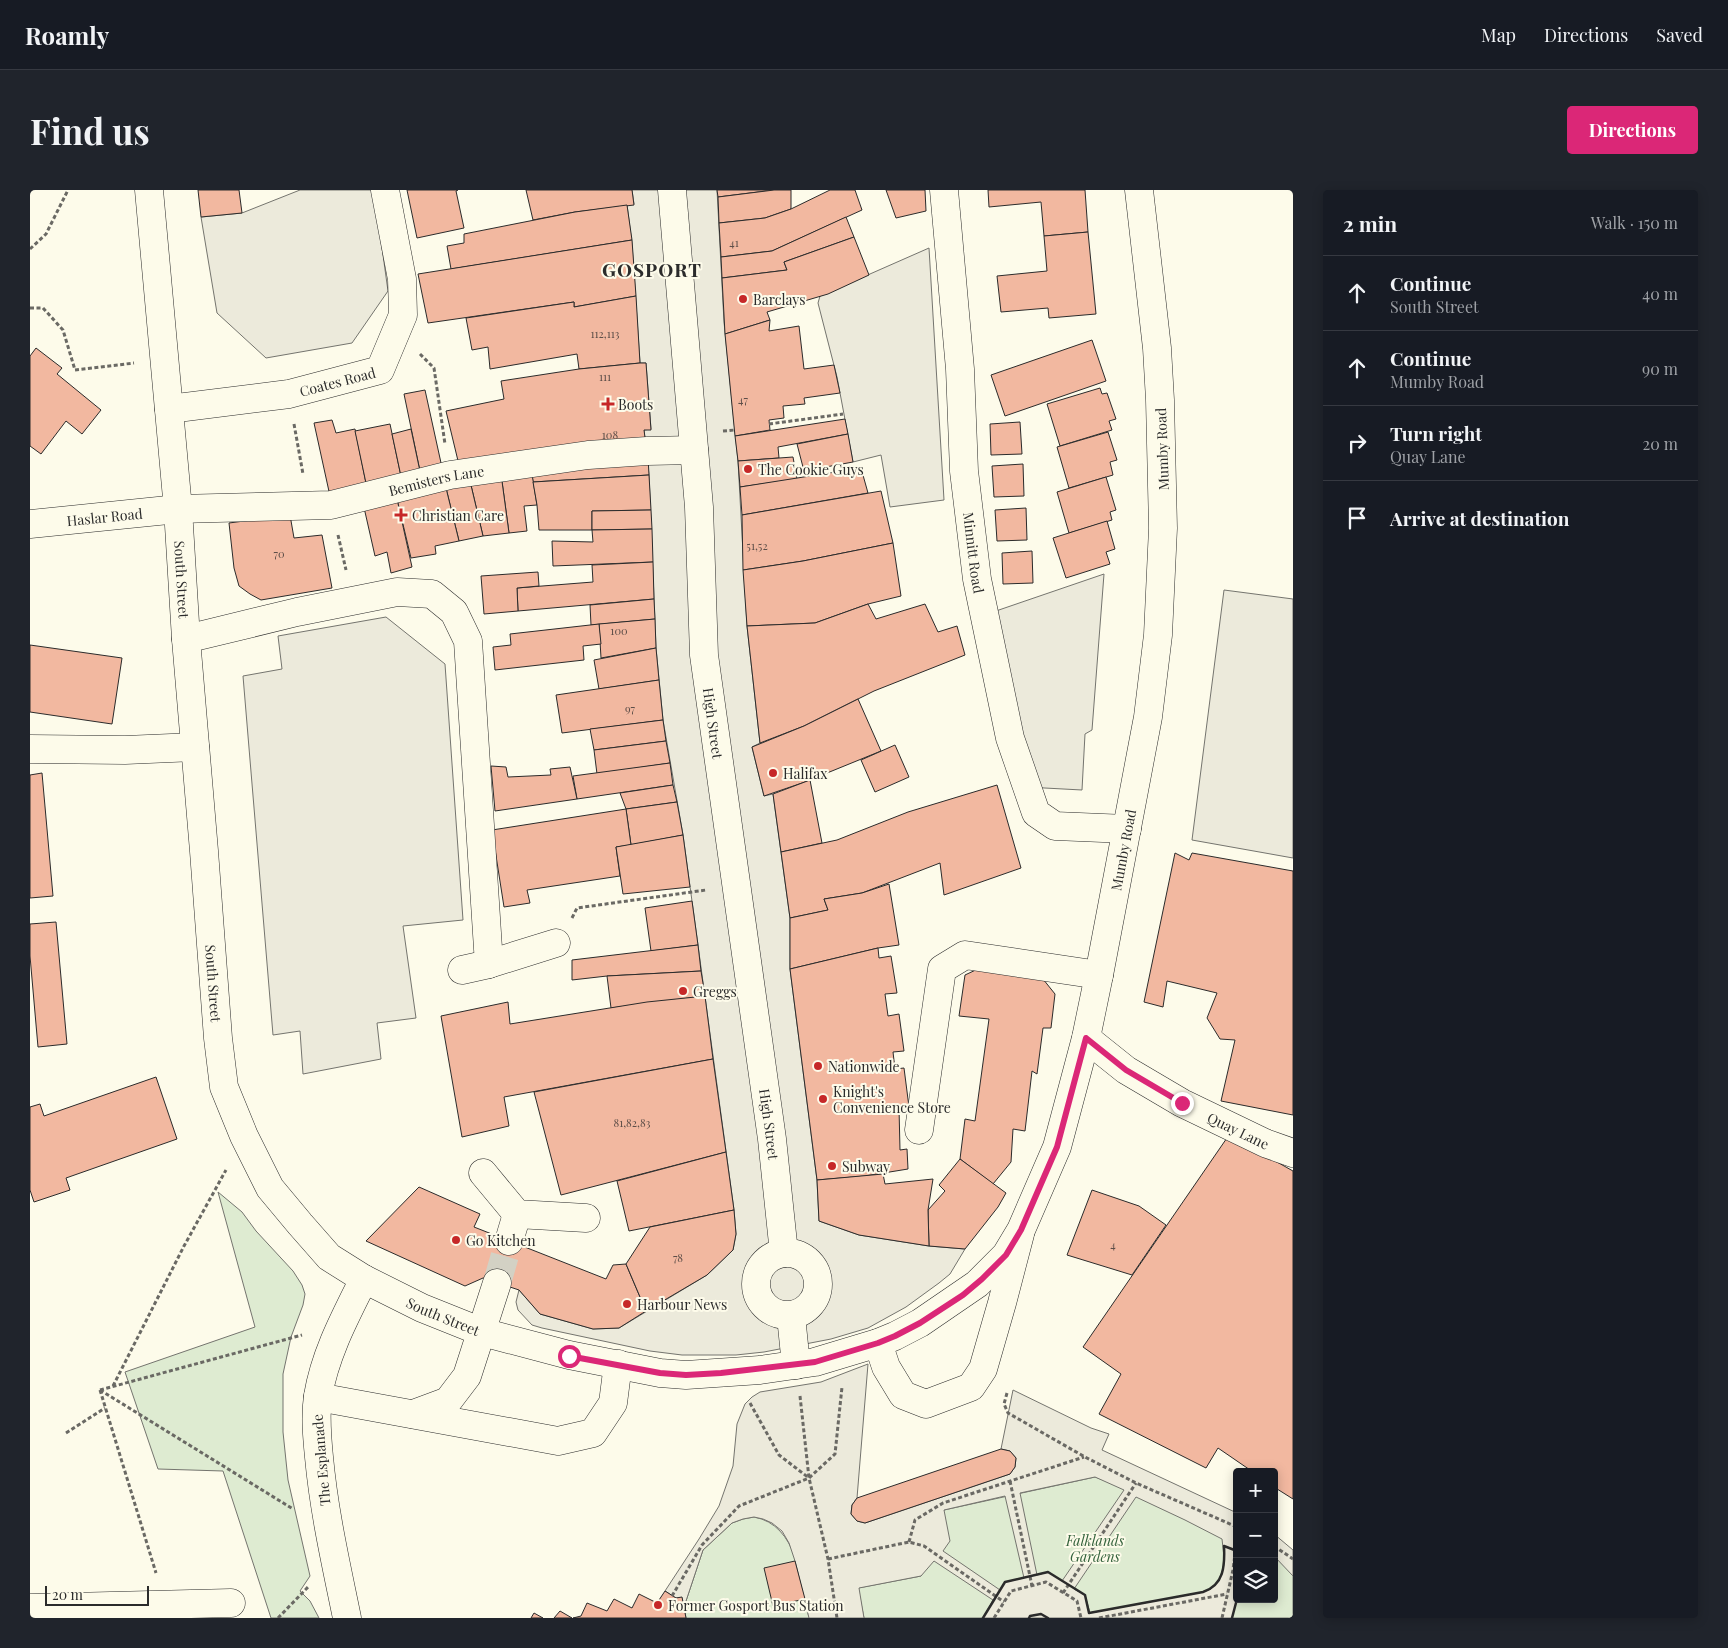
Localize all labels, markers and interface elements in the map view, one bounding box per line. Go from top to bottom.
text: Roamly [25,19,109,51]
text: Map [1481,23,1516,47]
text: Directions [1544,23,1628,47]
text: Saved [1656,23,1703,47]
button: Directions [1567,106,1698,154]
text: Find us [30,107,150,154]
text: 2 min [1343,209,1397,237]
text: Walk · 150 m [1591,212,1678,233]
house number: 41 [729,235,739,250]
district label: GOSPORT [602,256,702,282]
text: Continue [1390,270,1471,296]
icon: ahead [1343,279,1371,307]
text: 40 m [1642,283,1678,304]
place label: Barclays [753,290,806,309]
marker: Barclays [737,293,749,305]
text: South Street [1390,296,1479,317]
house number: 112,113 [590,326,620,341]
text: Continue [1390,345,1471,371]
icon: ahead [1343,354,1371,382]
text: 90 m [1642,358,1678,379]
street label: Coates Road [297,362,378,400]
house number: 111 [599,369,611,384]
text: Mumby Road [1390,371,1484,392]
house number: 47 [738,392,748,407]
place label: Boots [618,395,653,414]
marker: Boots [602,398,614,410]
street label: Mumby Road [1151,407,1173,491]
text: Turn right [1390,420,1482,446]
house number: 108 [602,427,618,442]
icon: right [1343,429,1371,457]
text: 20 m [1643,433,1678,454]
text: Quay Lane [1390,446,1466,467]
place label: The Cookie Guys [758,460,864,479]
street label: Bemisters Lane [386,461,485,500]
marker: The Cookie Guys [742,463,754,475]
street label: Haslar Road [66,503,143,530]
icon: arrive [1343,504,1371,532]
text: Arrive at destination [1390,505,1570,531]
place label: Christian Care [412,506,504,525]
marker: Christian Care [394,508,408,522]
street label: Minnitt Road [960,511,989,595]
house number: 51,52 [746,538,768,553]
street label: South Street [170,540,194,620]
house number: 70 [273,546,285,561]
house number: 100 [610,623,628,638]
street label: High Street [699,686,728,761]
house number: 97 [625,701,636,716]
place label: Halifax [783,764,828,783]
marker: Halifax [767,767,779,779]
street label: Mumby Road [1106,808,1140,892]
street label: South Street [202,944,226,1024]
place label: Greggs [693,982,737,1001]
marker: Greggs [677,985,689,997]
place label: Nationwide [828,1057,900,1076]
marker: Nationwide [812,1060,824,1072]
place label: Knight's Convenience Store [833,1082,951,1117]
street label: High Street [756,1087,784,1162]
route end [1171,1092,1194,1115]
marker: Knight's Convenience Store [817,1093,829,1105]
street label: Quay Lane [1205,1107,1272,1153]
house number: 81,82,83 [613,1115,651,1130]
place label: Subway [842,1157,890,1176]
marker: Subway [826,1160,838,1172]
place label: Go Kitchen [466,1231,536,1250]
marker: Go Kitchen [450,1234,462,1246]
house number: 4 [1110,1237,1116,1252]
house number: 78 [673,1250,683,1265]
street label: South Street [403,1292,484,1340]
place label: Harbour News [637,1295,727,1314]
marker: Harbour News [621,1298,633,1310]
route start [558,1345,581,1368]
street label: The Esplanade [308,1413,334,1507]
map controls [1233,1468,1278,1603]
button: + [1233,1468,1278,1513]
button: − [1233,1513,1278,1558]
park label: Falklands Gardens [1065,1531,1125,1566]
button: layers [1233,1558,1278,1603]
scale bar [45,1583,149,1606]
text: 20 m [52,1585,83,1604]
place label: Former Gosport Bus Station [668,1596,844,1615]
marker: Former Gosport Bus Station [652,1599,664,1611]

